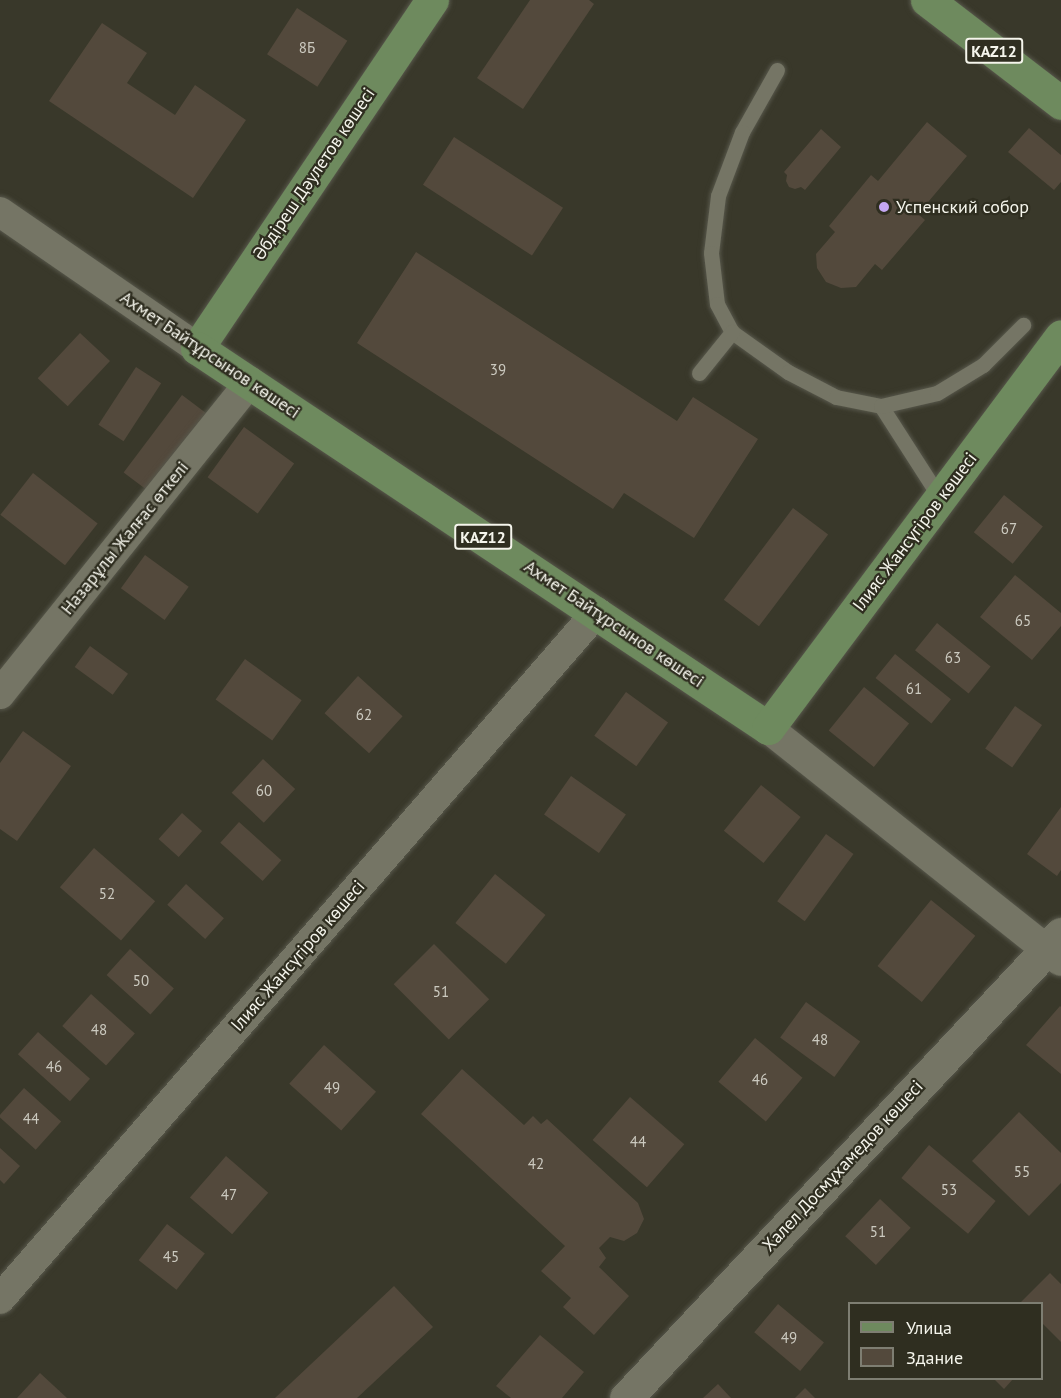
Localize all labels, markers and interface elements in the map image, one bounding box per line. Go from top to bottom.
road number: KAZ12 [964,38,1024,64]
house number: 8Б [299,39,315,57]
street label: Әбдіреш Дәулетов көшесі [248,84,380,264]
place label: Успенский собор [896,196,1029,218]
marker: Успенский собор [877,200,891,214]
street label: Ахмет Байтұрсынов көшесі [116,287,304,423]
house number: 39 [490,361,506,379]
street label: Ілияс Жансүгіров көшесі [848,448,982,616]
street label: Назарұлы Жалғас өткелі [57,457,193,619]
house number: 67 [1001,520,1017,538]
road number: KAZ12 [453,524,513,550]
street label: Ахмет Байтұрсынов көшесі [520,556,708,692]
house number: 65 [1015,612,1031,630]
house number: 63 [945,649,961,667]
house number: 61 [906,680,922,698]
house number: 62 [356,706,372,724]
house number: 60 [256,782,272,800]
street label: Ілияс Жансүгіров көшесі [226,876,370,1036]
house number: 52 [99,885,115,903]
house number: 50 [133,972,149,990]
house number: 51 [433,983,449,1001]
house number: 48 [91,1021,107,1039]
house number: 48 [812,1031,828,1049]
house number: 46 [46,1058,62,1076]
house number: 46 [752,1071,768,1089]
street label: Халел Досмұхамедов көшесі [758,1076,928,1256]
house number: 49 [324,1079,340,1097]
house number: 44 [23,1110,39,1128]
house number: 44 [630,1133,646,1151]
house number: 42 [528,1155,544,1173]
house number: 55 [1014,1163,1030,1181]
house number: 53 [941,1181,957,1199]
house number: 47 [221,1186,237,1204]
house number: 51 [870,1223,886,1241]
house number: 45 [163,1248,179,1266]
legend [848,1302,1043,1380]
text: Улица [906,1316,952,1339]
house number: 49 [781,1329,797,1347]
text: Здание [906,1346,963,1369]

